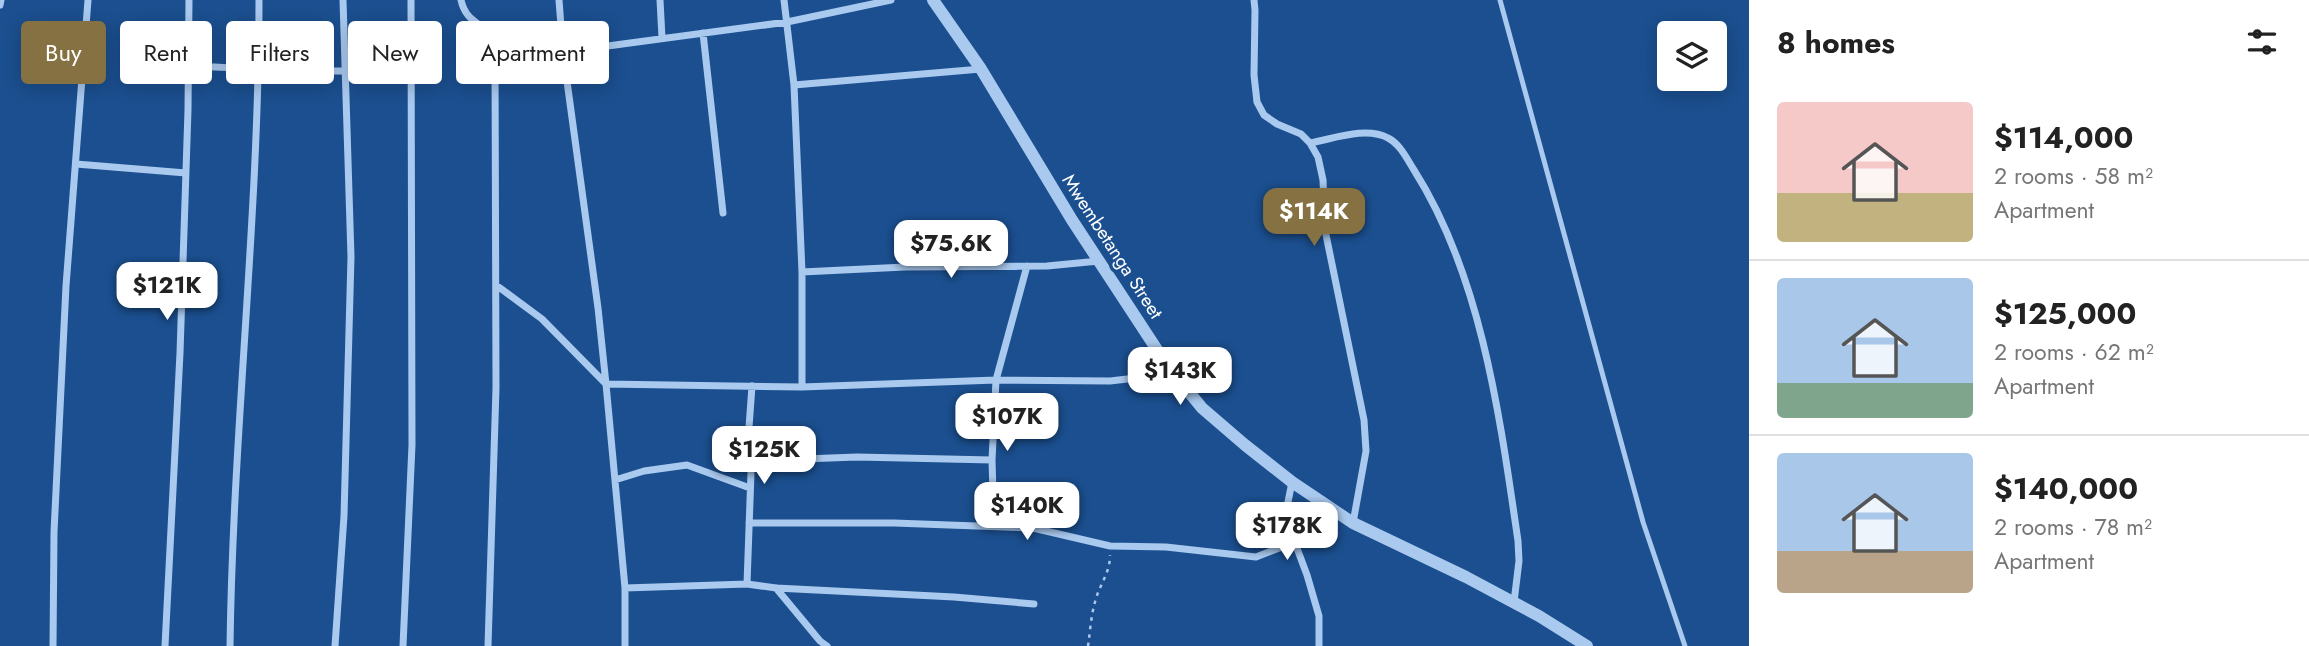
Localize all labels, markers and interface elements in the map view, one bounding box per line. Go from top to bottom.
chip: Buy [21,21,106,84]
chip: Rent [120,21,212,84]
chip: Filters [226,21,334,84]
chip: New [348,21,442,84]
chip: Apartment [456,21,609,84]
map controls [1657,21,1727,91]
button: layers [1657,21,1727,91]
text: 8 homes [1777,21,1895,64]
icon: filters [2243,23,2281,61]
text: $114,000 [1994,116,2133,159]
icon: home [1833,130,1917,214]
text: 2 rooms · 58 m² [1994,159,2153,193]
street label: Mwembetanga Street [1056,168,1170,324]
pin: $114K [1265,188,1363,248]
text: Apartment [1994,193,2094,227]
text: $114K [1279,194,1349,228]
pin: $75.6K [894,220,1008,280]
text: $75.6K [910,226,992,260]
pin: $121K [118,262,216,322]
text: $121K [133,268,201,302]
text: $125,000 [1994,292,2136,335]
icon: home [1833,306,1917,390]
text: 2 rooms · 62 m² [1994,335,2154,369]
pin: $143K [1131,348,1229,407]
text: $143K [1144,353,1216,387]
text: Apartment [1994,369,2094,403]
pin: $107K [958,393,1056,453]
text: $107K [971,399,1043,433]
pin: $125K [715,426,813,486]
text: $125K [728,432,800,466]
text: $140,000 [1994,467,2138,510]
icon: home [1833,481,1917,565]
pin: $140K [978,482,1076,542]
text: $140K [990,488,1064,522]
pin: $178K [1238,503,1336,562]
text: $178K [1252,508,1322,542]
text: 2 rooms · 78 m² [1994,510,2152,544]
text: Apartment [1994,544,2094,578]

